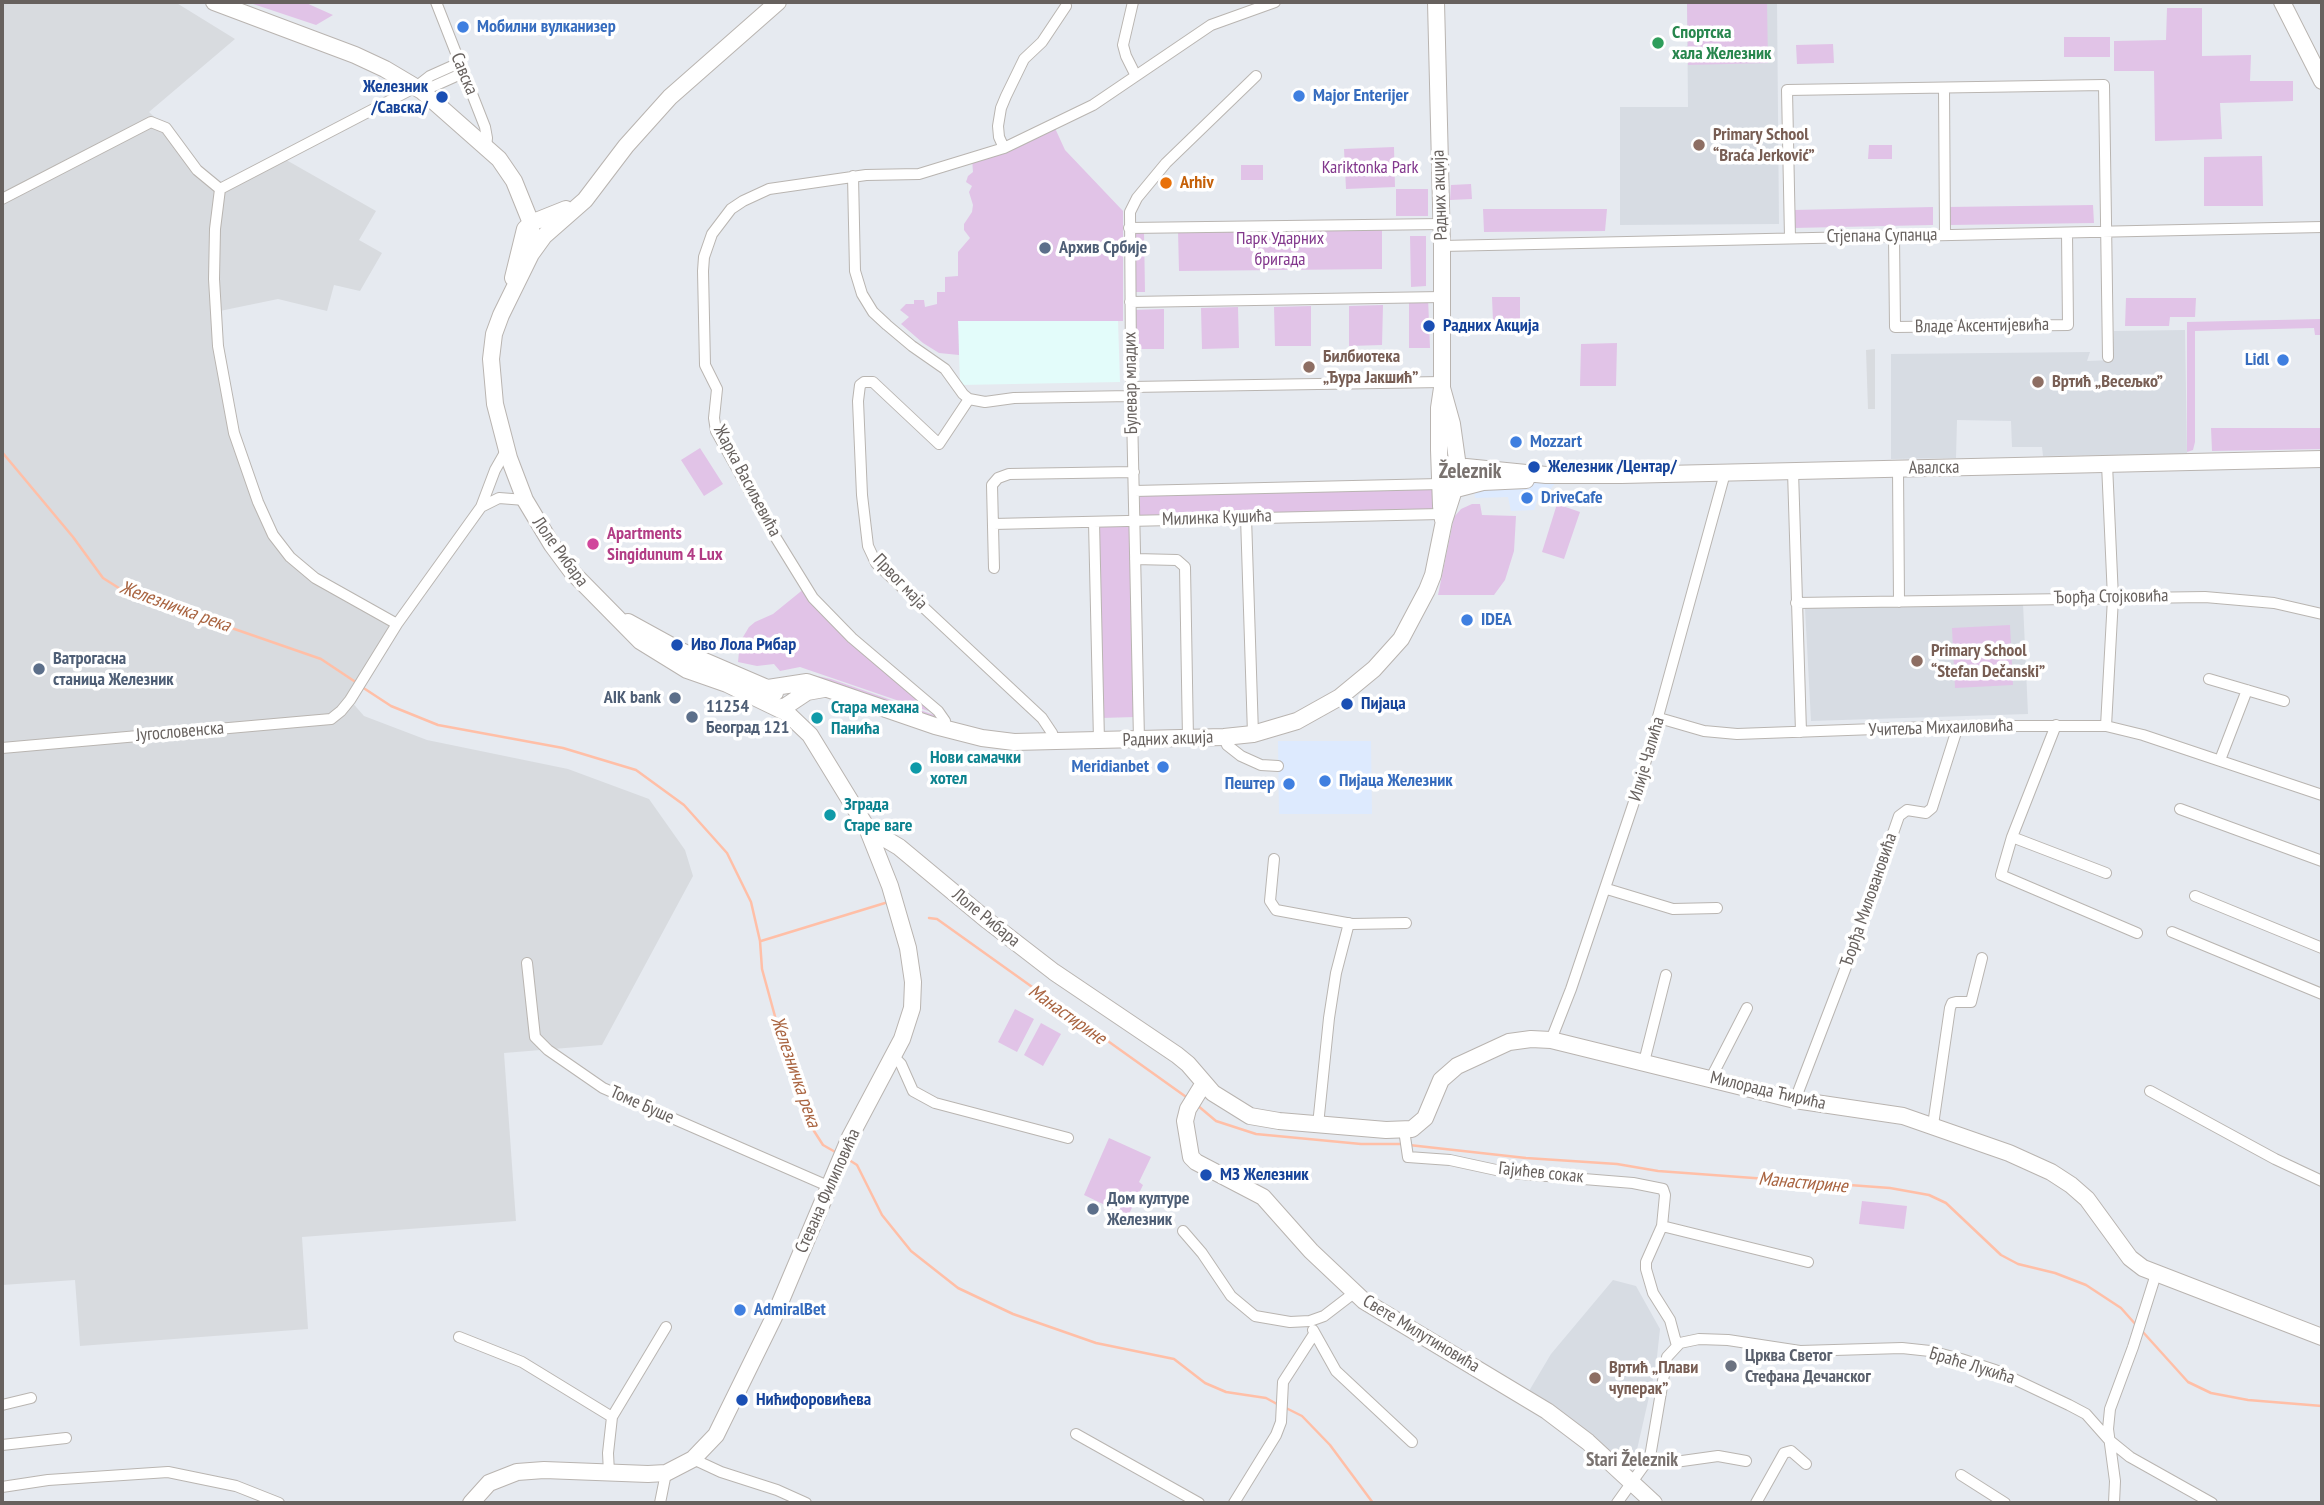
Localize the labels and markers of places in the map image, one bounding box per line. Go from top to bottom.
place label: Мобилни вулканизер [477,16,616,38]
marker: Мобилни вулканизер [455,19,471,35]
place label: Спортска хала Железник [1672,22,1771,64]
marker: Спортска хала Железник [1650,35,1666,51]
place label: Железник /Савска/ [363,76,428,119]
place label: Major Enterijer [1313,85,1409,107]
marker: Major Enterijer [1291,88,1307,104]
marker: Железник /Савска/ [434,89,450,105]
place label: Primary School “Braća Jerković” [1713,124,1815,166]
marker: Primary School “Braća Jerković” [1691,137,1707,153]
place label: Arhiv [1180,172,1214,194]
marker: Arhiv [1158,175,1174,191]
place label: Архив Србије [1059,237,1147,259]
marker: Архив Србије [1037,240,1053,256]
place label: Радних Акција [1443,315,1539,337]
marker: Радних Акција [1421,318,1437,334]
place label: Билбиотека „Ђура Јакшић” [1323,346,1418,388]
place label: Lidl [2245,349,2269,371]
marker: Lidl [2275,352,2291,368]
marker: Билбиотека „Ђура Јакшић” [1301,359,1317,375]
place label: Вртић „Весељко” [2052,371,2163,393]
marker: Вртић „Весељко” [2030,374,2046,390]
place label: Mozzart [1530,431,1582,453]
marker: Mozzart [1508,434,1524,450]
place label: Железник /Центар/ [1548,456,1677,478]
marker: Железник /Центар/ [1526,459,1542,475]
place label: DriveCafe [1541,487,1603,509]
marker: DriveCafe [1519,490,1535,506]
place label: Apartments Singidunum 4 Lux [607,523,723,566]
marker: Apartments Singidunum 4 Lux [585,536,601,552]
place label: IDEA [1481,609,1512,631]
marker: IDEA [1459,612,1475,628]
place label: Иво Лола Рибар [691,634,796,656]
marker: Иво Лола Рибар [669,637,685,653]
place label: Primary School “Stefan Dečanski” [1931,640,2045,682]
place label: Ватрогасна станица Железник [53,648,174,690]
marker: Primary School “Stefan Dečanski” [1909,653,1925,669]
marker: Ватрогасна станица Железник [31,661,47,677]
place label: AIK bank [604,687,661,709]
marker: AIK bank [667,690,683,706]
place label: Пијаца [1361,693,1406,715]
place label: 11254 Београд 121 [706,696,789,738]
marker: Пијаца [1339,696,1355,712]
place label: Стара механа Панића [831,697,919,740]
marker: 11254 Београд 121 [684,709,700,725]
marker: Стара механа Панића [809,710,825,726]
place label: Нови самачки хотел [930,747,1021,790]
place label: Meridianbet [1072,756,1149,778]
marker: Meridianbet [1155,759,1171,775]
marker: Нови самачки хотел [908,760,924,776]
place label: Пијаца Железник [1339,770,1453,792]
place label: Пештер [1225,773,1275,795]
marker: Пијаца Железник [1317,773,1333,789]
marker: Пештер [1281,776,1297,792]
place label: Зграда Старе ваге [844,794,912,836]
marker: Зграда Старе ваге [822,807,838,823]
place label: МЗ Железник [1220,1164,1309,1186]
marker: МЗ Железник [1198,1167,1214,1183]
place label: Дом културе Железник [1107,1188,1189,1230]
marker: Дом културе Железник [1085,1201,1101,1217]
place label: AdmiralBet [754,1299,826,1321]
marker: AdmiralBet [732,1302,748,1318]
place label: Црква Светог Стефана Дечанског [1745,1345,1871,1388]
place label: Вртић „Плави чуперак” [1609,1357,1698,1400]
marker: Црква Светог Стефана Дечанског [1723,1358,1739,1374]
marker: Вртић „Плави чуперак” [1587,1370,1603,1386]
place label: Нићифоровићева [756,1389,871,1411]
marker: Нићифоровићева [734,1392,750,1408]

